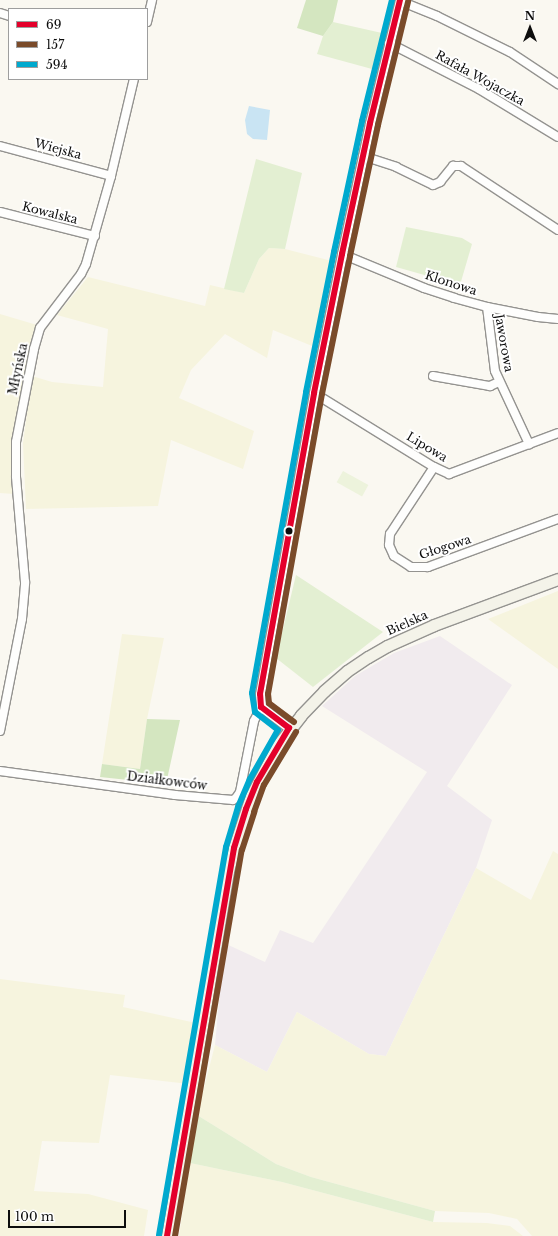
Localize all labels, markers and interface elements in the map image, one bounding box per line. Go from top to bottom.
legend [8,8,148,80]
north arrow [510,8,550,48]
text: N [525,9,535,23]
text: 69 [46,17,61,32]
text: 157 [46,37,64,52]
street label: Rafała Wojaczka [433,47,527,109]
text: 594 [46,57,68,72]
street label: Wiejska [33,136,83,162]
street label: Kowalska [21,199,79,227]
street label: Klonowa [423,268,479,298]
street label: Jaworowa [492,313,516,373]
street label: Młyńska [6,342,30,396]
street label: Lipowa [404,429,450,465]
unlabelled marker [284,526,294,536]
street label: Głogowa [417,532,473,562]
street label: Bielska [384,608,430,638]
street label: Działkowców [126,769,208,793]
scale bar [10,1202,128,1228]
text: 100 m [15,1209,54,1224]

